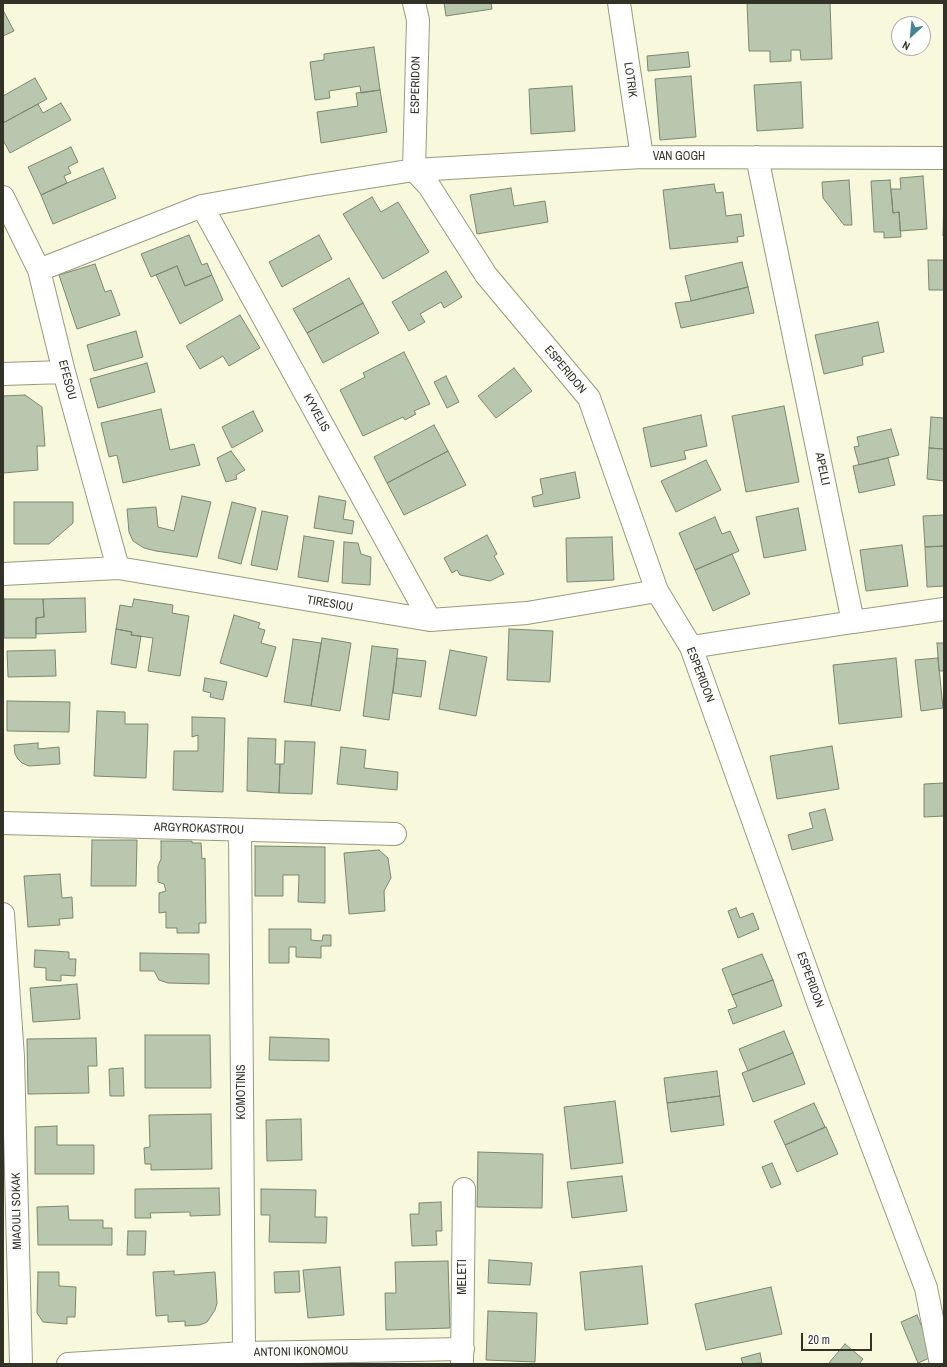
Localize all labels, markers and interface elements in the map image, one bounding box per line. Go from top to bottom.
north arrow [891,16,931,56]
text: N [900,38,912,54]
street label: ESPERIDON [408,56,424,114]
street label: LOTRIK [620,61,640,99]
street label: VAN GOGH [653,150,705,164]
street label: ESPERIDON [541,343,589,397]
street label: EFESOU [55,359,79,401]
street label: KYVELIS [300,392,332,434]
street label: APELLI [811,451,833,487]
street label: TIRESIOU [306,593,354,615]
street label: ESPERIDON [683,645,717,705]
street label: ARGYROKASTROU [154,820,244,838]
street label: ESPERIDON [793,950,827,1010]
street label: KOMOTINIS [235,1064,249,1120]
street label: MIAOULI SOKAK [9,1172,25,1250]
street label: MELETI [456,1259,470,1295]
scale bar [803,1325,874,1351]
text: 20 m [808,1332,830,1348]
street label: ANTONI IKONOMOU [254,1344,348,1360]

